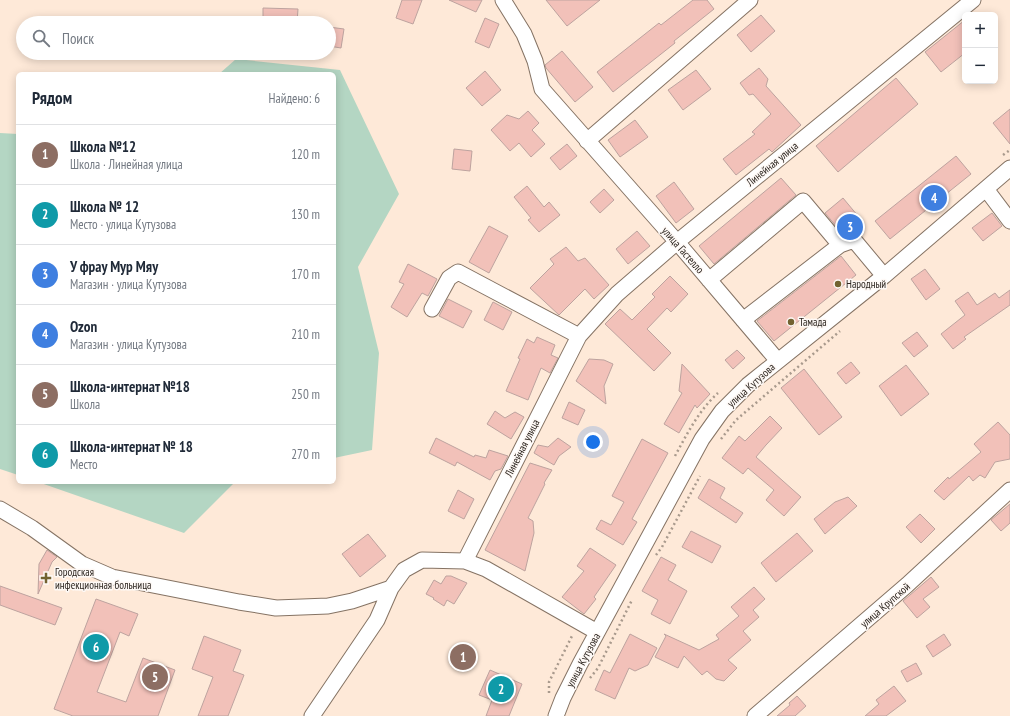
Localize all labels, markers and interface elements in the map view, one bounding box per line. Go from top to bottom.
map controls [962,12,998,84]
button: + [962,12,998,48]
search box [16,16,336,60]
icon: search [30,27,52,49]
text: Поиск [62,29,94,48]
button: − [962,48,998,84]
text: Рядом [32,87,72,109]
text: Найдено: 6 [269,90,320,107]
text: Школа №12 [70,137,136,156]
street label: Линейная улица [742,139,801,190]
text: 1 [42,146,48,163]
text: 120 m [291,146,320,163]
text: Школа · Линейная улица [70,156,183,173]
pin: 4 [921,183,947,213]
text: Школа № 12 [70,197,139,216]
text: 2 [42,206,48,223]
text: 130 m [291,206,320,223]
pin: 3 [837,212,863,242]
text: Место · улица Кутузова [70,216,176,233]
street label: улица Гастелло [659,224,707,276]
text: У фрау Мур Мяу [70,257,158,276]
text: 3 [42,266,48,283]
text: 170 m [291,266,320,283]
text: Магазин · улица Кутузова [70,276,187,293]
place label: Народный [846,277,886,291]
marker: Народный [833,279,843,289]
place label: Тамада [799,315,827,329]
text: Ozon [70,317,97,336]
marker: Тамада [786,317,796,327]
text: 4 [42,326,48,343]
text: 210 m [291,326,320,343]
text: Магазин · улица Кутузова [70,336,187,353]
street label: улица Кутузова [724,360,778,410]
text: Школа-интернат №18 [70,377,190,396]
text: 5 [42,386,48,403]
text: 250 m [291,386,320,403]
text: Школа [70,396,100,413]
street label: Линейная улица [501,417,542,480]
your location [583,432,603,452]
text: Школа-интернат № 18 [70,437,193,456]
text: 6 [42,446,48,463]
text: 270 m [291,446,320,463]
text: Место [70,456,98,473]
place label: Городская инфекционная больница [55,565,151,592]
marker: Городская инфекционная больница [40,572,52,584]
street label: улица Крупской [857,579,913,630]
street label: улица Кутузова [563,630,603,690]
pin: 6 [83,632,109,662]
pin: 1 [450,642,476,672]
pin: 5 [142,662,168,692]
pin: 2 [488,674,514,704]

